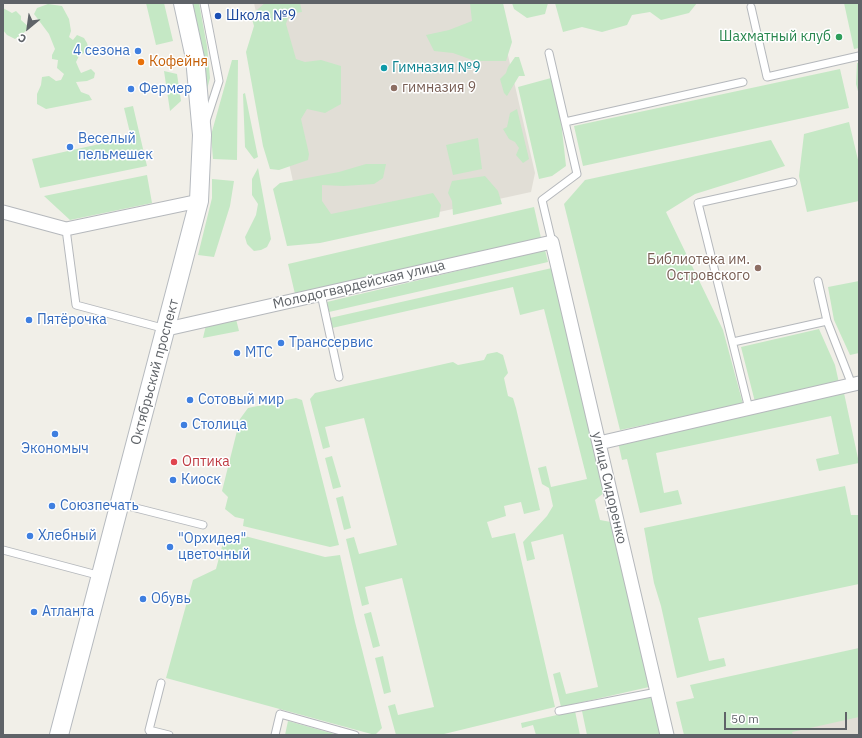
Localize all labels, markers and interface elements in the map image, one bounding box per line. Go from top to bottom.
north arrow [8,8,48,48]
place label: Школа №9 [226,8,296,24]
marker: Школа №9 [213,11,223,21]
place label: Шахматный клуб [719,29,831,45]
text: С [16,31,29,46]
marker: Шахматный клуб [834,32,844,42]
place label: 4 сезона [73,43,130,59]
marker: 4 сезона [133,46,143,56]
place label: Кофейня [149,54,208,70]
marker: Кофейня [136,57,146,67]
place label: Гимназия №9 [392,60,481,76]
marker: Гимназия №9 [379,63,389,73]
place label: гимназия 9 [402,80,476,96]
place label: Фермер [139,81,192,97]
marker: гимназия 9 [389,83,399,93]
marker: Фермер [126,84,136,94]
place label: Веселый пельмешек [78,131,153,164]
marker: Веселый пельмешек [65,142,75,152]
place label: Библиотека им. Островского [647,252,750,284]
street label: Молодогвардейская улица [271,257,447,313]
marker: Библиотека им. Островского [753,263,763,273]
street label: Октябрьский проспект [127,297,183,447]
place label: Пятёрочка [37,312,107,328]
marker: Пятёрочка [24,315,34,325]
place label: Транссервис [289,335,373,351]
marker: Транссервис [276,338,286,348]
place label: МТС [245,345,273,361]
marker: МТС [232,348,242,358]
place label: Сотовый мир [198,392,284,408]
marker: Сотовый мир [185,395,195,405]
place label: Столица [192,417,247,433]
marker: Столица [179,420,189,430]
marker: Экономыч [50,429,60,439]
street label: улица Сидоренко [588,430,630,546]
place label: Экономыч [21,441,89,457]
place label: Оптика [182,454,230,470]
marker: Оптика [169,457,179,467]
place label: Киоск [181,472,221,488]
marker: Киоск [168,475,178,485]
place label: Союзпечать [60,498,139,514]
marker: Союзпечать [47,501,57,511]
place label: Хлебный [38,528,97,544]
marker: Хлебный [25,531,35,541]
place label: "Орхидея" цветочный [178,531,250,564]
marker: "Орхидея" цветочный [165,542,175,552]
place label: Обувь [151,591,191,607]
marker: Обувь [138,594,148,604]
place label: Атланта [42,604,94,620]
marker: Атланта [29,607,39,617]
scale bar [726,704,849,730]
text: 50 m [731,711,759,726]

